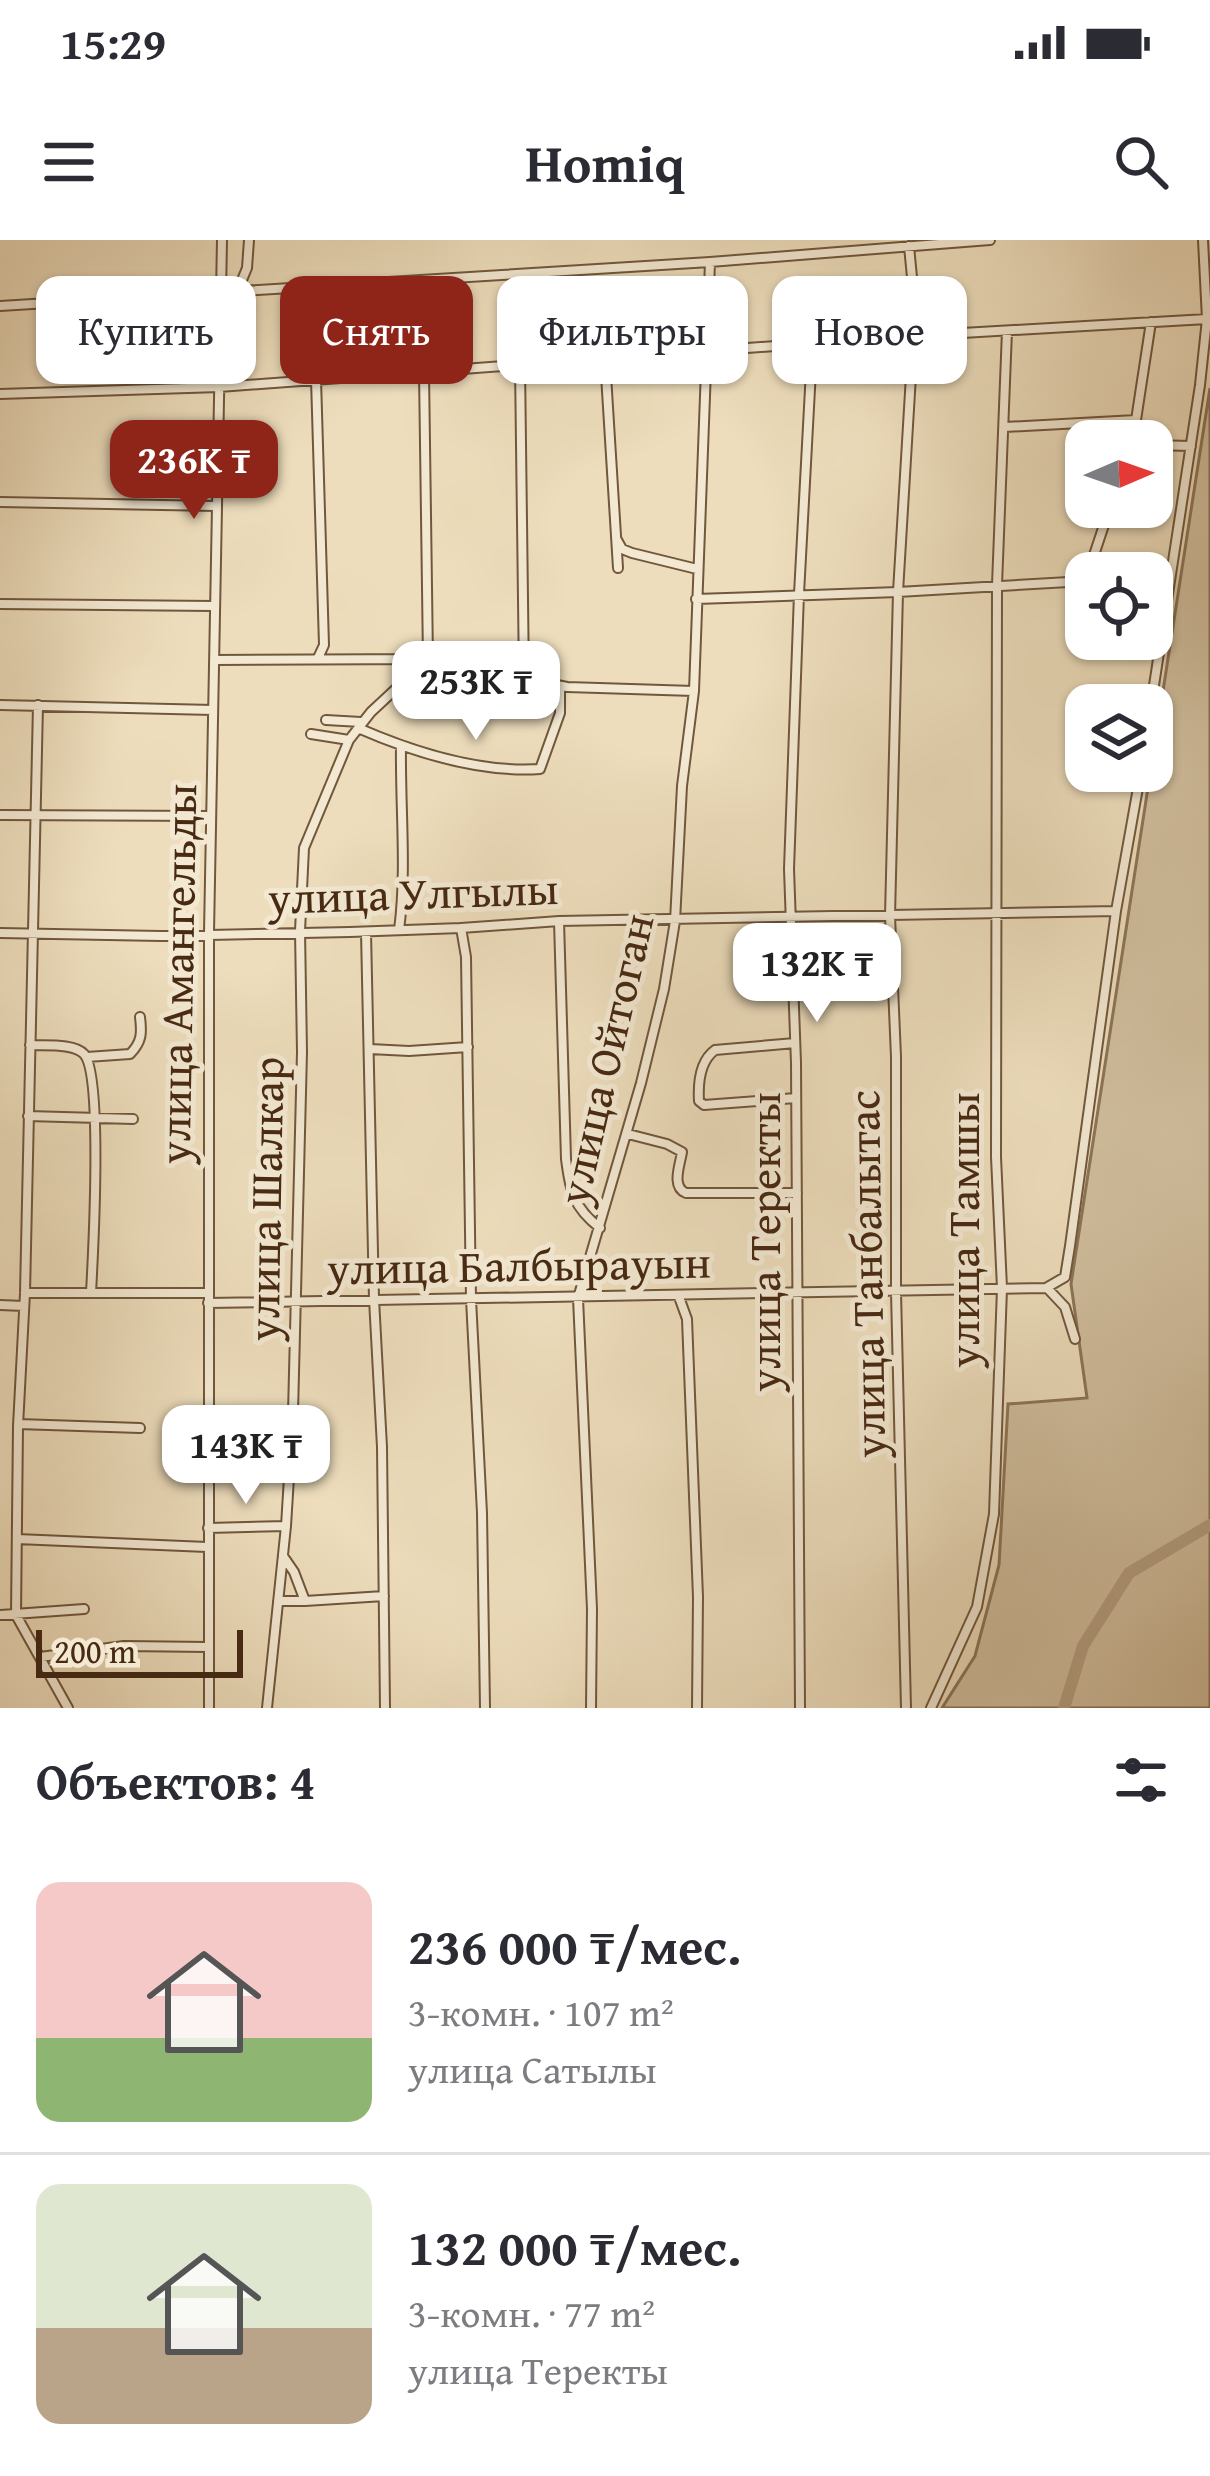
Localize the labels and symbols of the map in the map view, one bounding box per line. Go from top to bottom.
pin: 236K ₸ [96,420,292,522]
north arrow [1065,420,1173,528]
pin: 253K ₸ [378,641,574,743]
street label: улица Амангельды [141,783,212,1166]
street label: улица Улгылы [266,855,559,930]
street label: улица Ойтоган [539,907,670,1212]
pin: 132K ₸ [719,923,915,1025]
street label: улица Шалкар [230,1056,299,1343]
street label: улица Танбалытас [830,1089,901,1460]
street label: улица Теректы [731,1092,796,1393]
street label: улица Тамшы [930,1092,995,1369]
street label: улица Балбырауын [326,1229,711,1300]
pin: 143K ₸ [148,1405,344,1507]
scale bar [36,1624,243,1677]

